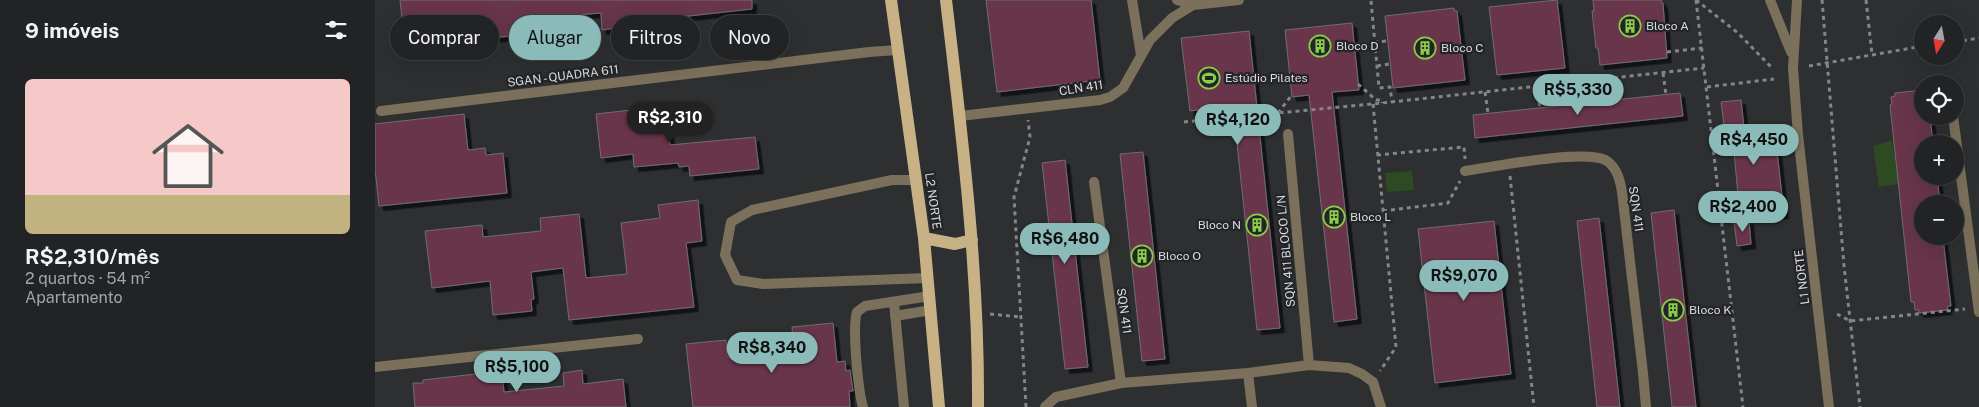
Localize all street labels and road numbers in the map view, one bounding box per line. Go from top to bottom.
street label: SGAN - QUADRA 611 [507,62,619,90]
street label: CLN 411 [1058,78,1104,98]
street label: L2 NORTE [922,172,944,230]
street label: SQN 411 [1626,185,1646,233]
street label: SQN 411 BLOCO L/N [1274,194,1298,308]
street label: L1 NORTE [1792,249,1812,305]
street label: SQN 411 [1114,287,1134,335]

